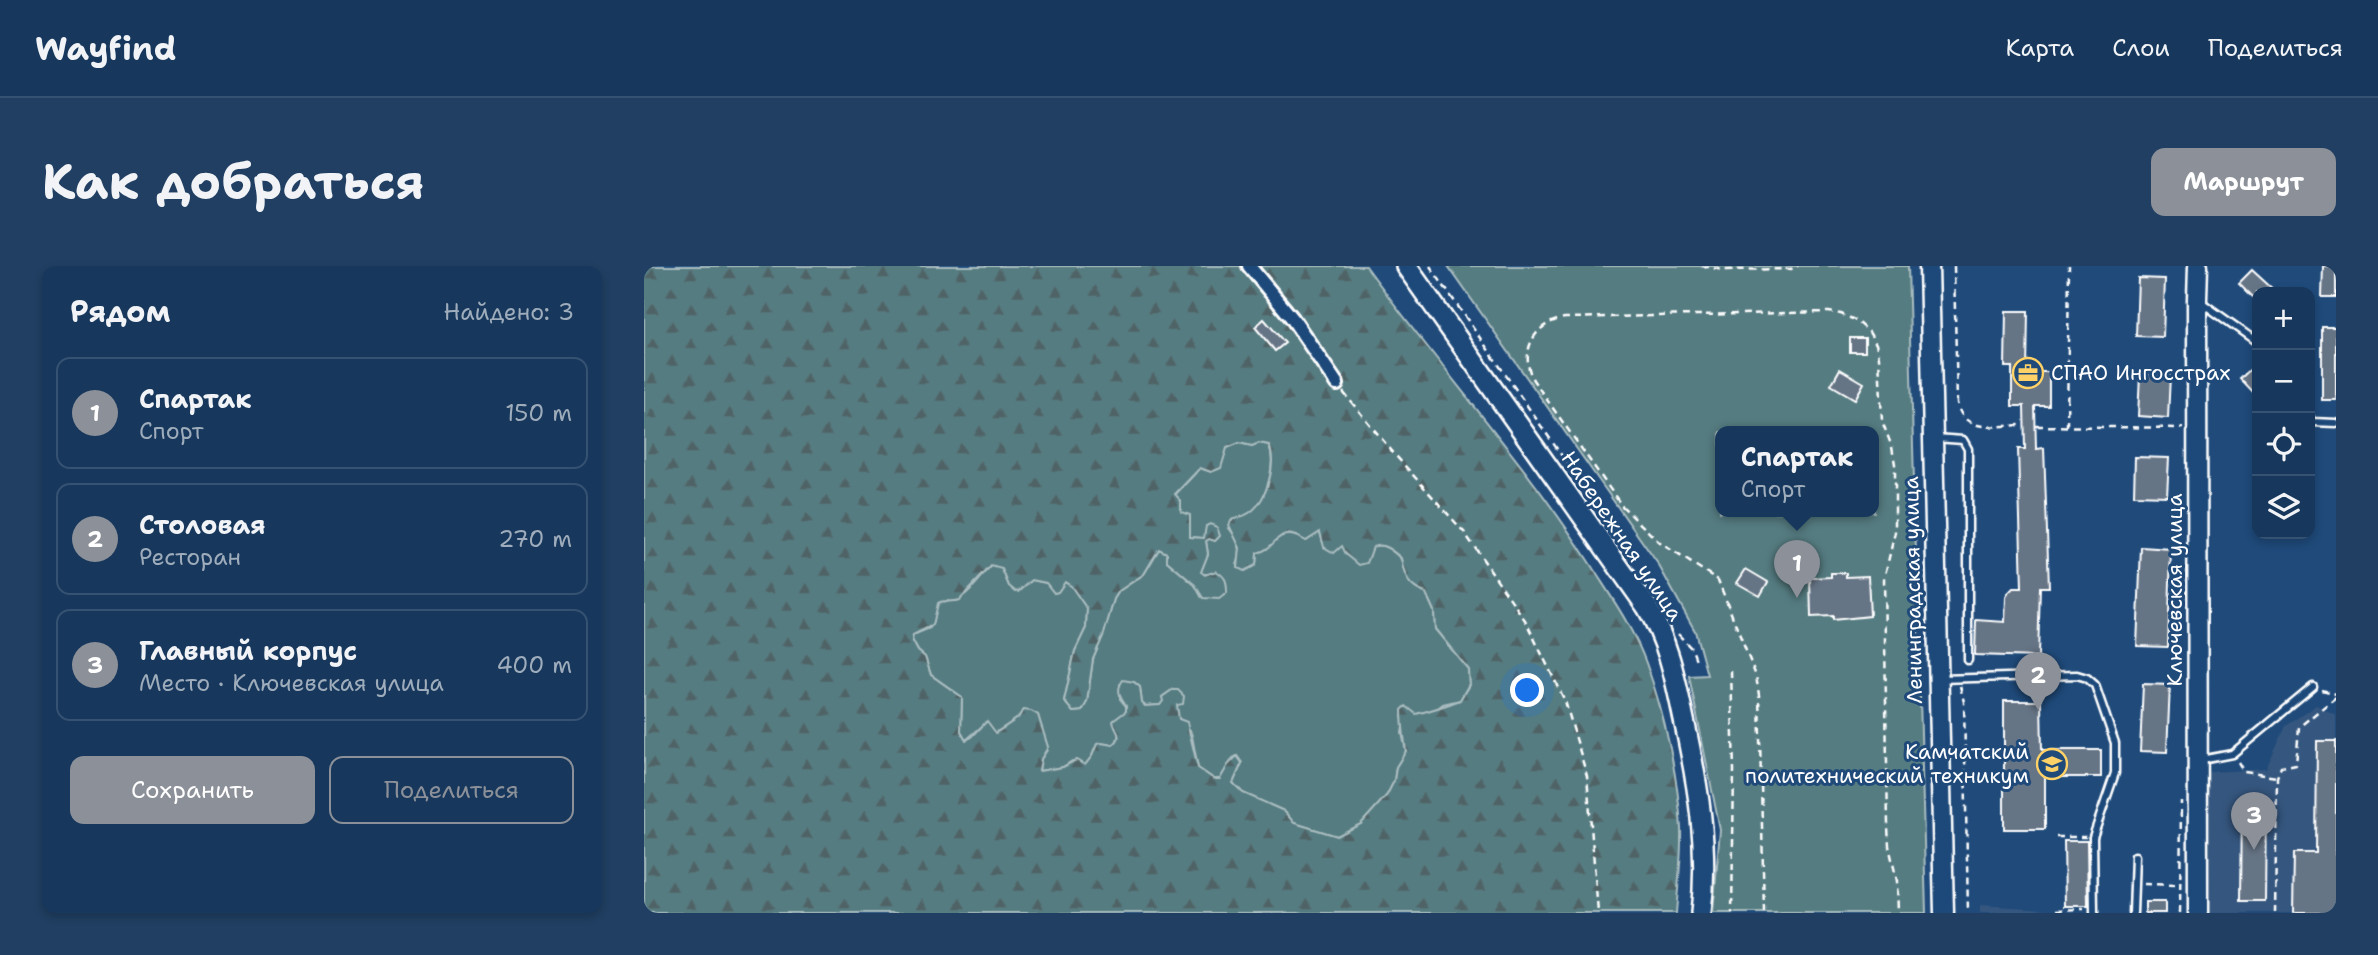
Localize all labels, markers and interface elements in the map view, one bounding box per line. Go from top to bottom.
text: Wayfind [35,26,176,71]
text: Карта [2006,32,2074,64]
text: Слои [2112,32,2170,64]
text: Поделиться [2208,32,2343,64]
button: Маршрут [2151,148,2336,216]
text: Как добраться [42,149,424,215]
map controls [2252,287,2315,539]
button: + [2252,287,2315,350]
text: Рядом [70,291,170,332]
text: Найдено: 3 [444,297,574,327]
button: − [2252,350,2315,413]
office icon: СПАО Ингосстрах [2011,356,2045,390]
place label: СПАО Ингосстрах [2051,359,2231,387]
text: Спартак [139,381,252,416]
text: 1 [90,398,100,428]
text: 150 m [505,398,572,428]
button: locate [2252,413,2315,476]
text: Спорт [139,416,204,446]
popup [1715,426,1879,517]
text: Спартак [1741,439,1853,474]
street label: Набережная улица [1555,446,1689,626]
text: Спорт [1741,474,1805,504]
street label: Ленинградская улица [1897,476,1929,704]
button: layers [2252,476,2315,539]
street label: Ключевская улица [2161,493,2189,687]
text: Столовая [139,507,266,542]
text: 2 [87,524,103,554]
text: 270 m [498,524,572,554]
pin: 1 [1774,540,1820,598]
text: Ресторан [139,542,241,572]
text: Главный корпус [139,633,357,668]
text: 3 [87,650,103,680]
text: 400 m [496,650,572,680]
pin: 2 [2015,652,2061,710]
text: Место · Ключевская улица [139,668,444,698]
your location [1510,673,1544,707]
place label: Камчатский политехнический техникум [1745,738,2029,790]
school or university icon: Камчатский политехнический техникум [2035,747,2069,781]
button: Сохранить [70,756,315,824]
button: Поделиться [329,756,574,824]
pin: 3 [2231,792,2277,850]

